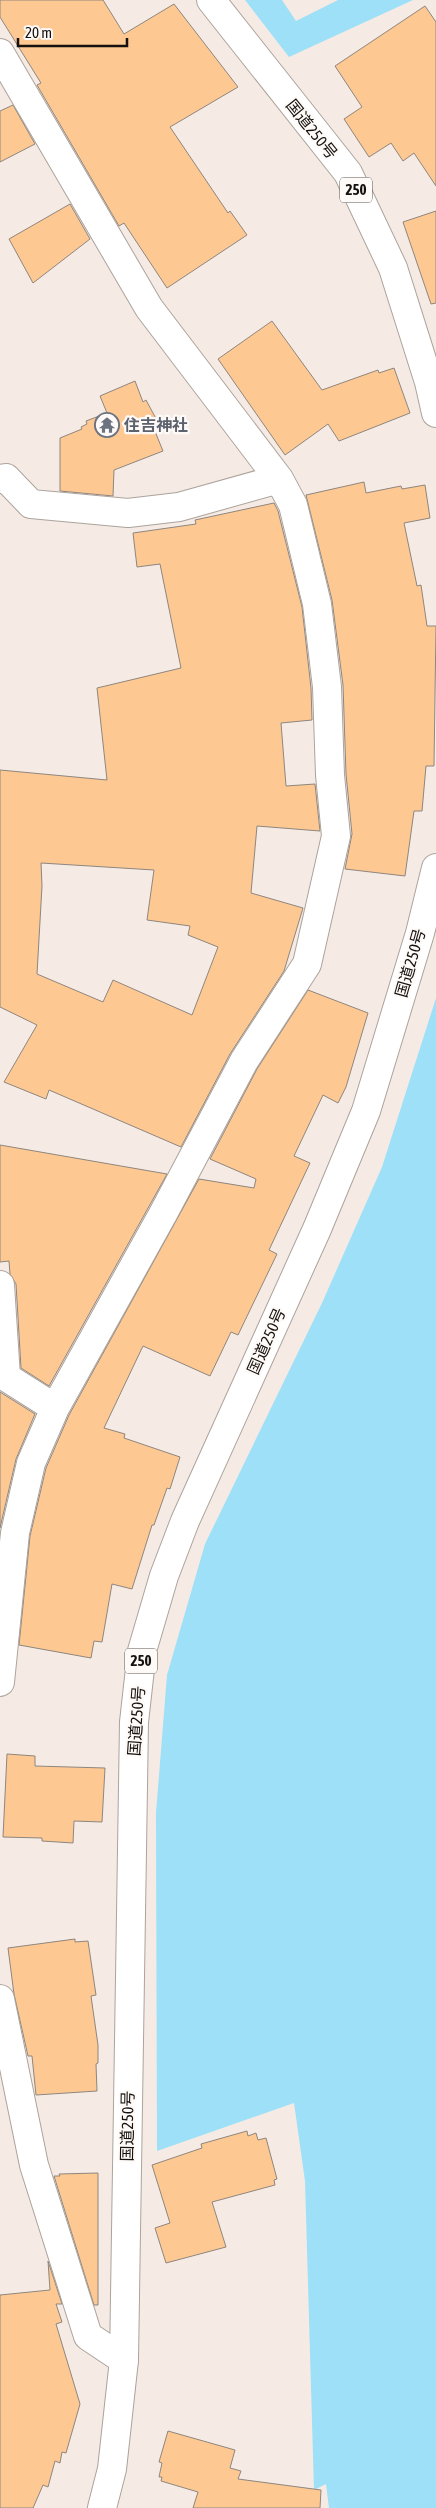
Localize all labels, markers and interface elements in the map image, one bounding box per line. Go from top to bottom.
scale bar [18,15,126,47]
text: 20 m [25,24,52,41]
street label: 国道250号 [283,96,341,162]
road number: 250 [340,178,372,202]
temple icon: 住吉神社 [94,412,120,438]
place label: 住吉神社 [123,416,188,434]
street label: 国道250号 [392,927,428,999]
street label: 国道250号 [243,1305,289,1377]
road number: 250 [125,1648,157,1674]
street label: 国道250号 [125,1685,147,1757]
street label: 国道250号 [117,2091,137,2161]

